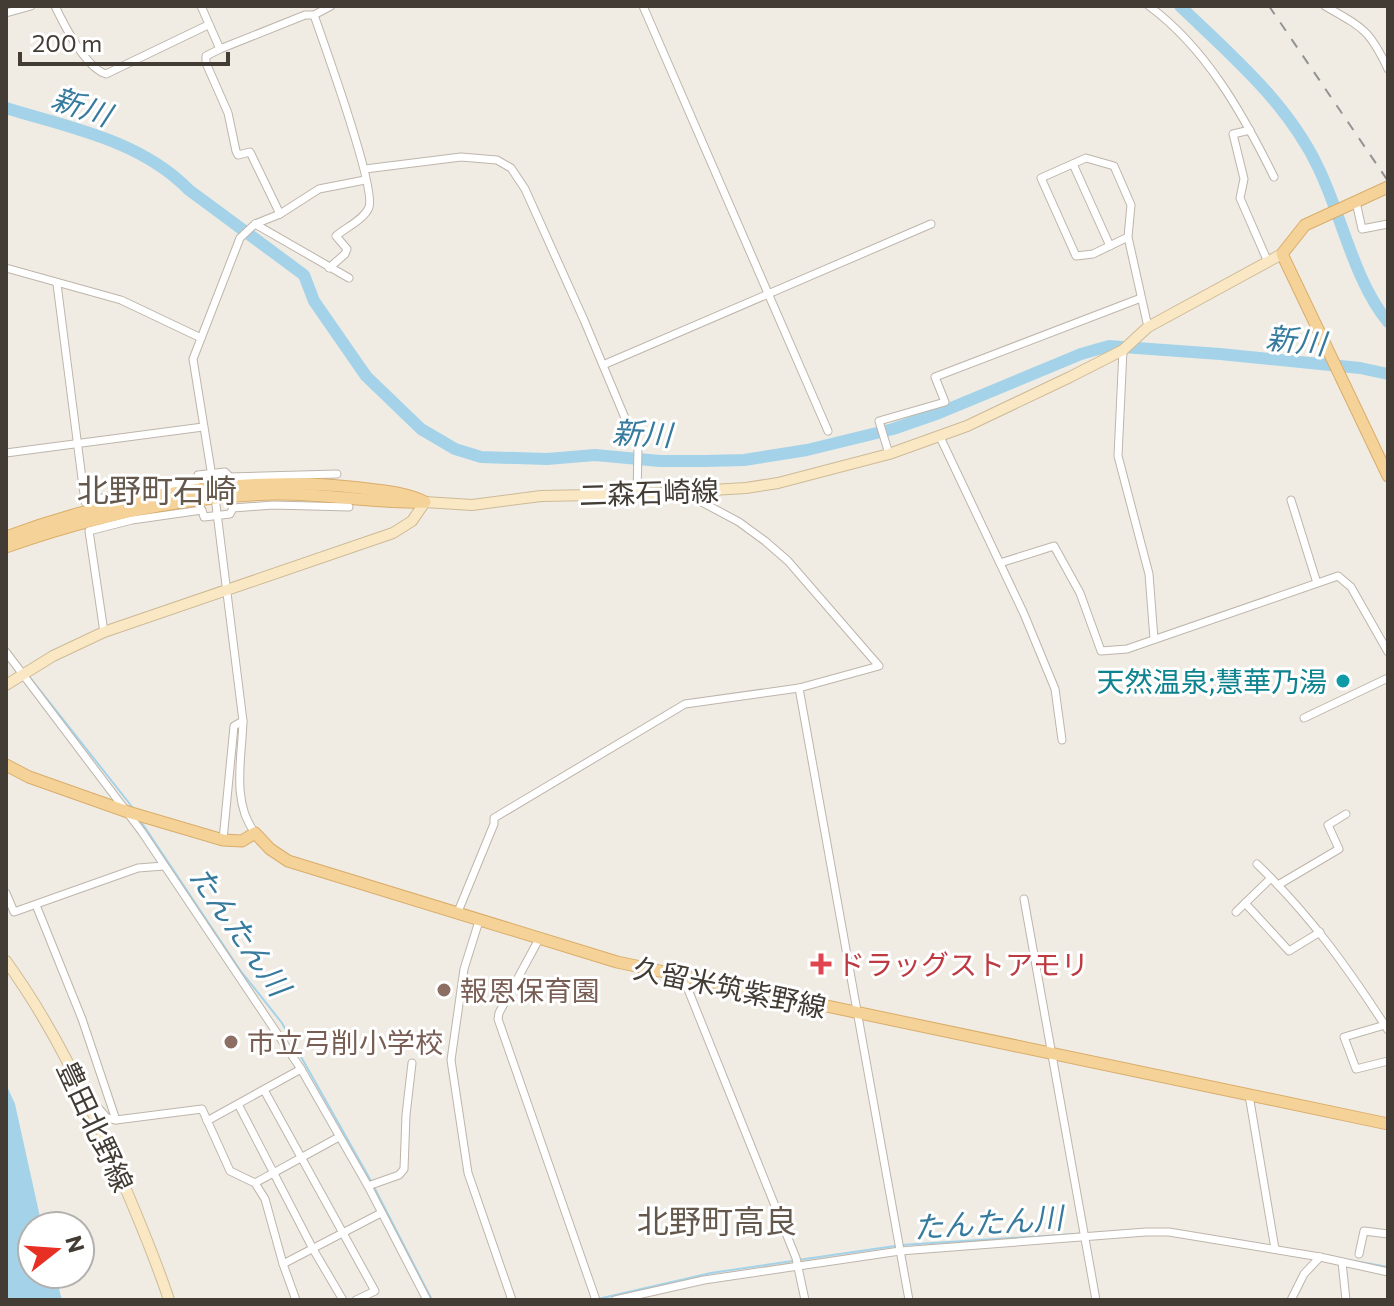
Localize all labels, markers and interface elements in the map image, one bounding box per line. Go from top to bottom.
scale bar [20,16,228,66]
text: 200 m [32,28,102,57]
water label: 新川 [48,78,119,133]
water label: 新川 [1264,317,1331,361]
water label: 新川 [611,412,676,452]
district label: 北野町石崎 [77,469,237,509]
street label: 二森石崎線 [578,473,720,511]
place label: 天然温泉;慧華乃湯 [1096,664,1327,698]
marker: 天然温泉;慧華乃湯 [1334,672,1352,690]
water label: たんたん川 [183,858,301,1005]
place label: ドラッグストアモリ [837,947,1089,981]
street label: 久留米筑紫野線 [631,950,829,1024]
marker: ドラッグストアモリ [812,955,830,973]
place label: 報恩保育園 [460,973,600,1007]
marker: 報恩保育園 [435,981,453,999]
place label: 市立弓削小学校 [247,1025,443,1059]
marker: 市立弓削小学校 [222,1033,240,1051]
street label: 豊田北野線 [51,1055,141,1197]
water label: たんたん川 [912,1197,1067,1245]
district label: 北野町高良 [637,1200,797,1240]
north arrow [16,1210,96,1290]
text: N [60,1232,91,1256]

